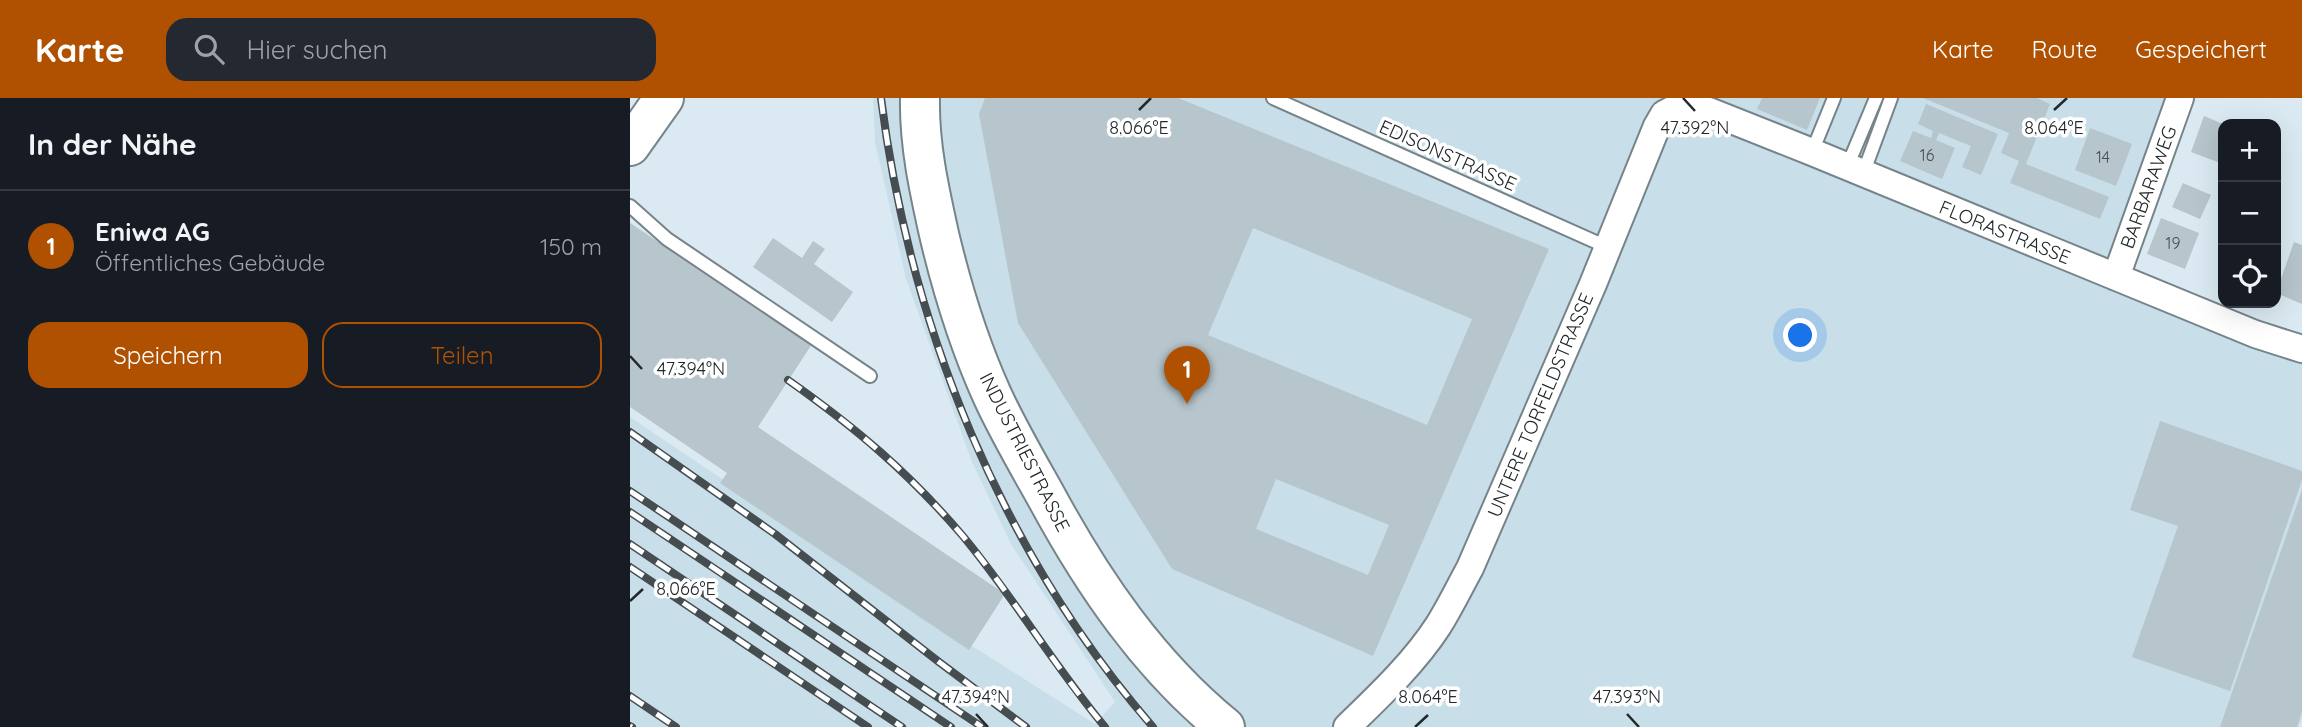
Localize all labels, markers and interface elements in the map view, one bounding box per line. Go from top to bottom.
search box [166,18,656,81]
text: Karte [35,29,124,70]
icon: search [190,30,228,68]
text: Hier suchen [246,33,388,66]
text: Karte [1932,34,1994,64]
text: Route [2032,34,2097,64]
text: Gespeichert [2135,34,2267,64]
street label: EDISONSTRASSE [1376,114,1520,196]
text: 8.066°E [1109,116,1169,139]
text: 47.392°N [1661,116,1729,139]
text: 8.064°E [2024,116,2084,139]
map controls [2218,119,2281,308]
button: + [2218,119,2281,182]
street label: BARBARAWEG [2115,122,2181,252]
text: In der Nähe [28,125,197,163]
house number: 16 [1920,145,1935,165]
house number: 14 [2096,147,2110,167]
button: − [2218,182,2281,245]
street label: FLORASTRASSE [1936,195,2074,269]
text: Eniwa AG [95,215,210,248]
text: 1 [47,232,55,261]
text: 150 m [540,232,602,261]
house number: 19 [2166,233,2180,253]
button: locate [2218,245,2281,308]
text: Öffentliches Gebäude [95,248,325,277]
street label: UNTERE TORFELDSTRASSE [1482,289,1598,521]
your location [1783,318,1817,352]
button: Speichern [28,322,308,388]
button: Teilen [322,322,602,388]
pin: 1 [1164,346,1210,404]
text: 47.394°N [657,357,725,380]
street label: INDUSTRIESTRASSE [975,368,1075,536]
text: 8.066°E [656,577,716,600]
text: 47.394°N [942,685,1010,708]
text: 8.064°E [1398,685,1458,708]
text: 47.393°N [1593,685,1661,708]

